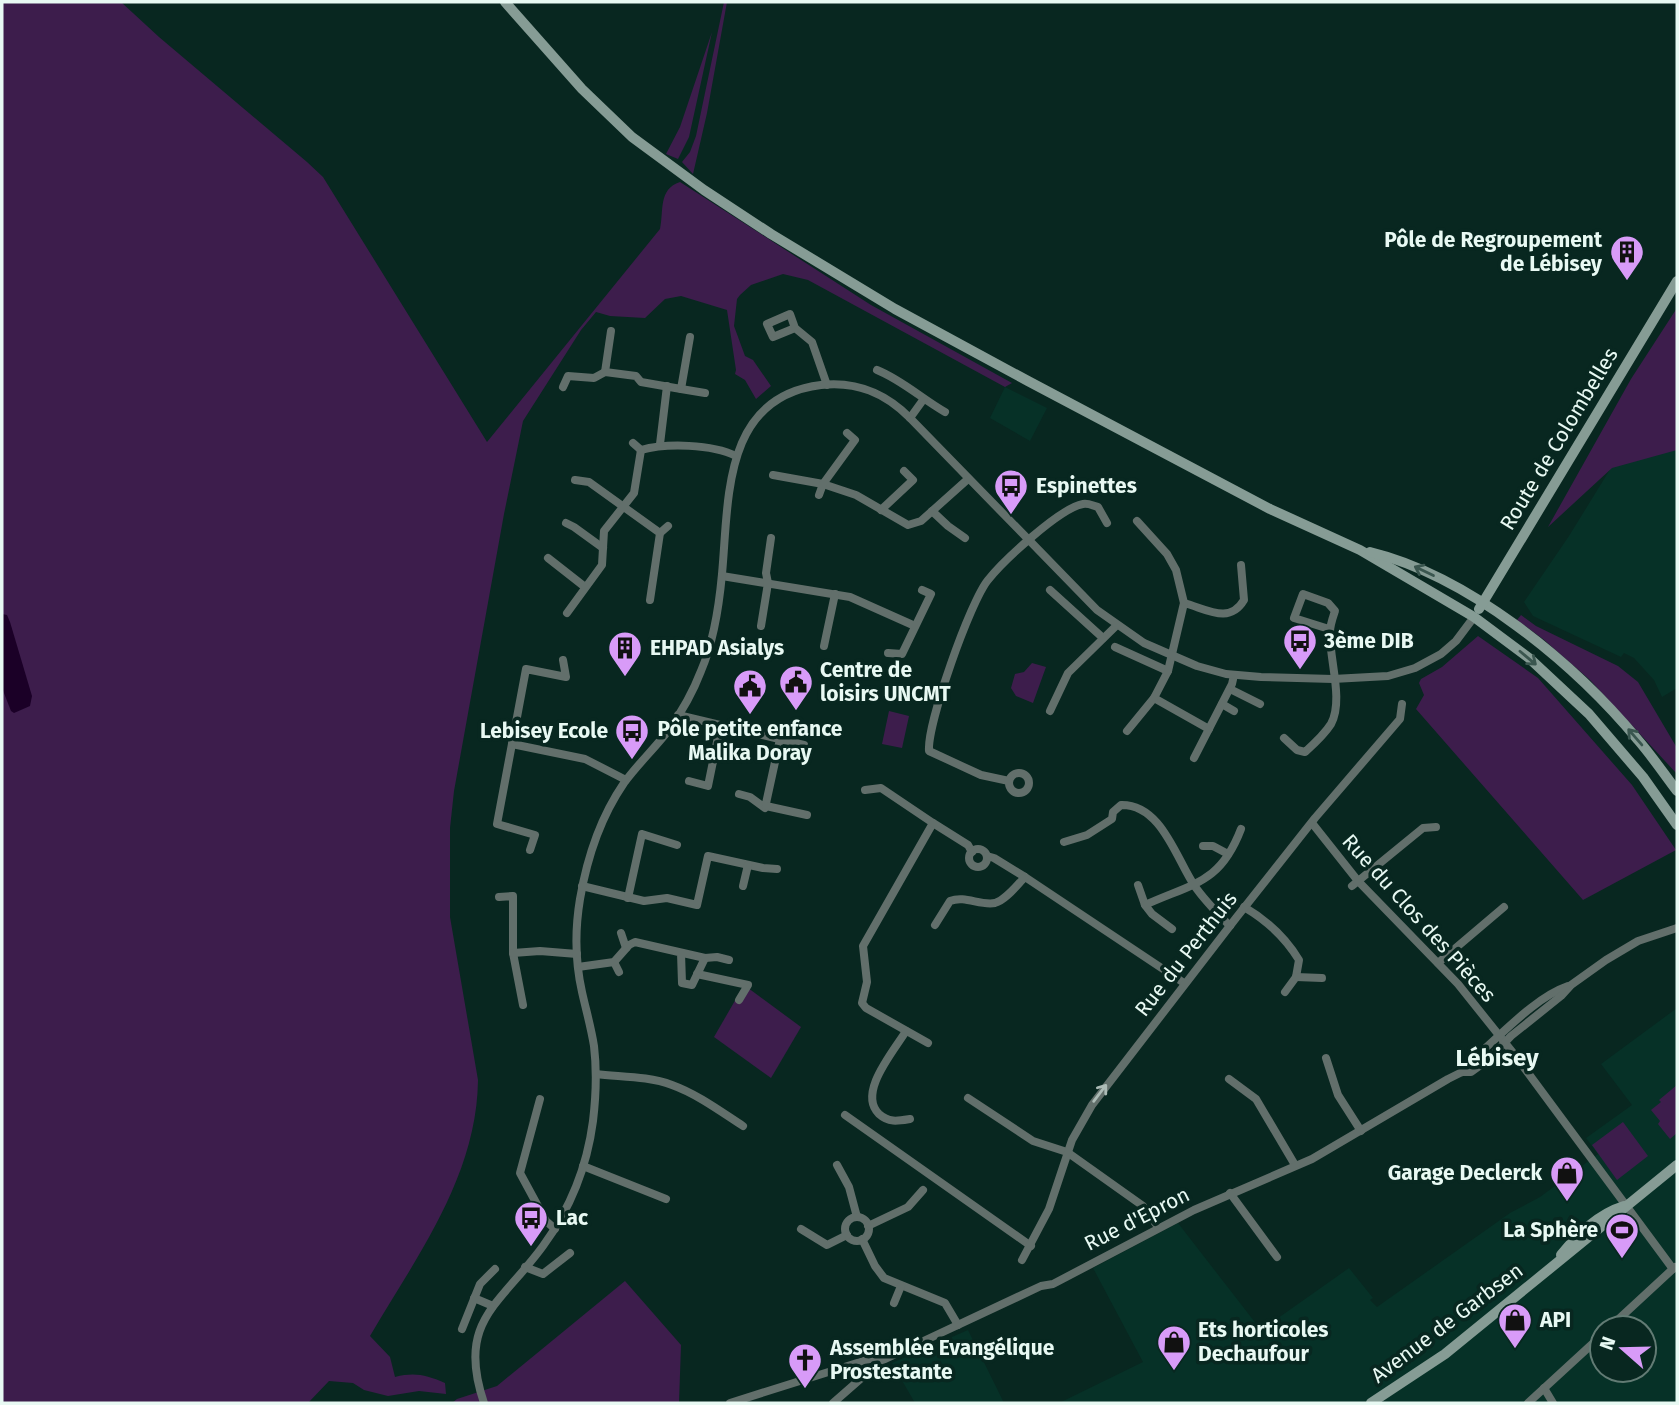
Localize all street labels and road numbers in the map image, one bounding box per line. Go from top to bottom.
street label: Route de Colombelles [1494,343,1624,535]
street label: Rue du Clos des Pièces [1337,829,1502,1008]
street label: Rue du Perthuis [1129,886,1243,1022]
street label: Rue d'Epron [1080,1181,1194,1257]
street label: Avenue de Garbsen [1366,1257,1528,1389]

